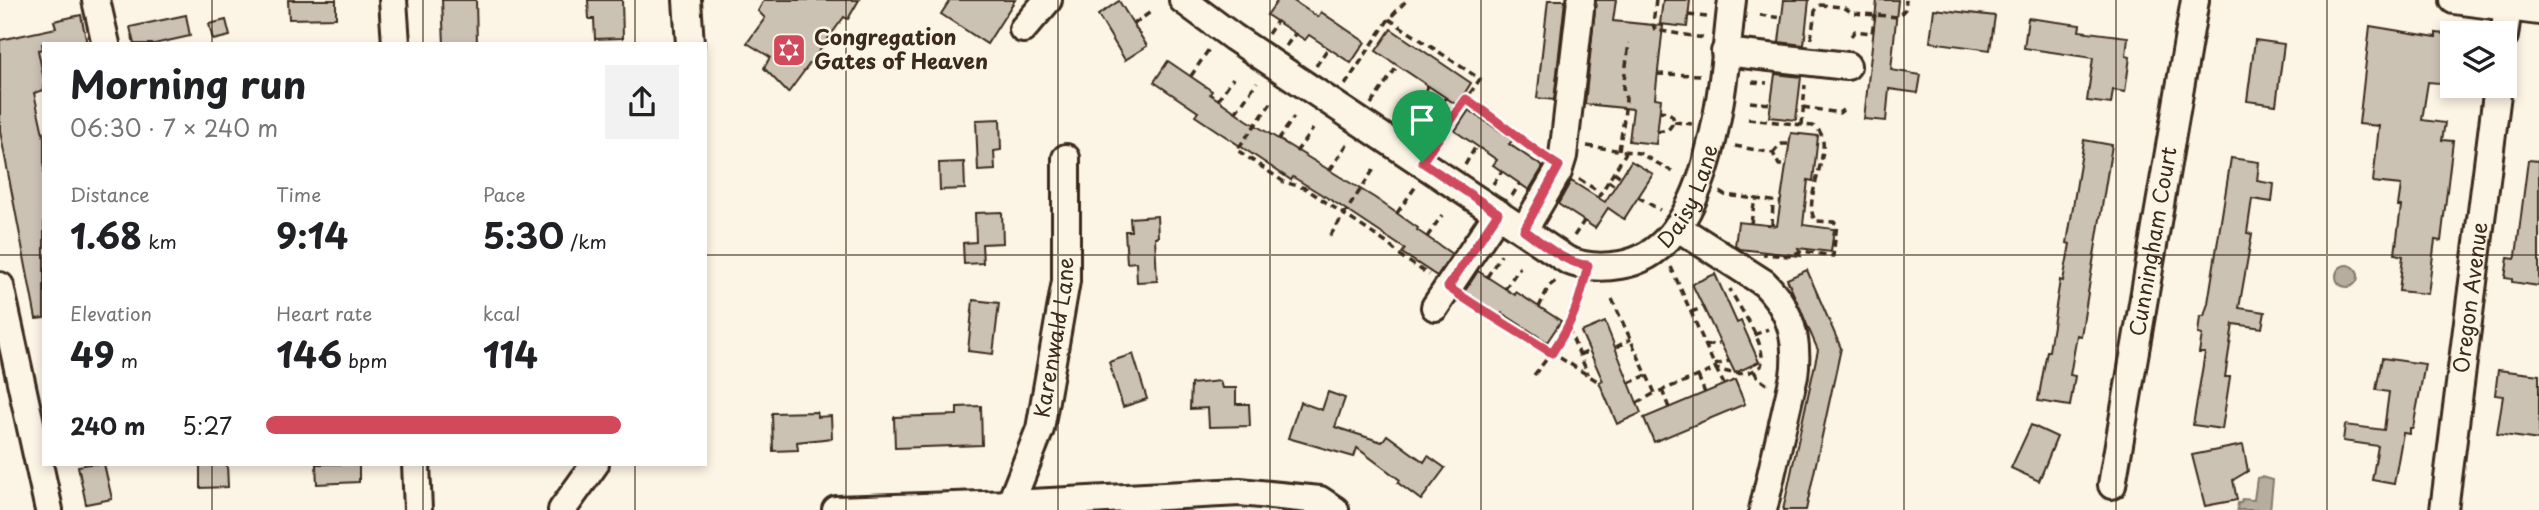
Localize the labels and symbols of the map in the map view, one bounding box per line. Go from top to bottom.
place label: Congregation Gates of Heaven [814,20,988,76]
synagogue icon: Congregation Gates of Heaven [770,31,808,69]
pin [1392,90,1452,162]
street label: Daisy Lane [1649,141,1725,254]
street label: Cunningham Court [2120,144,2184,338]
street label: Oregon Avenue [2444,220,2495,375]
street label: Karenwald Lane [1024,257,1080,420]

